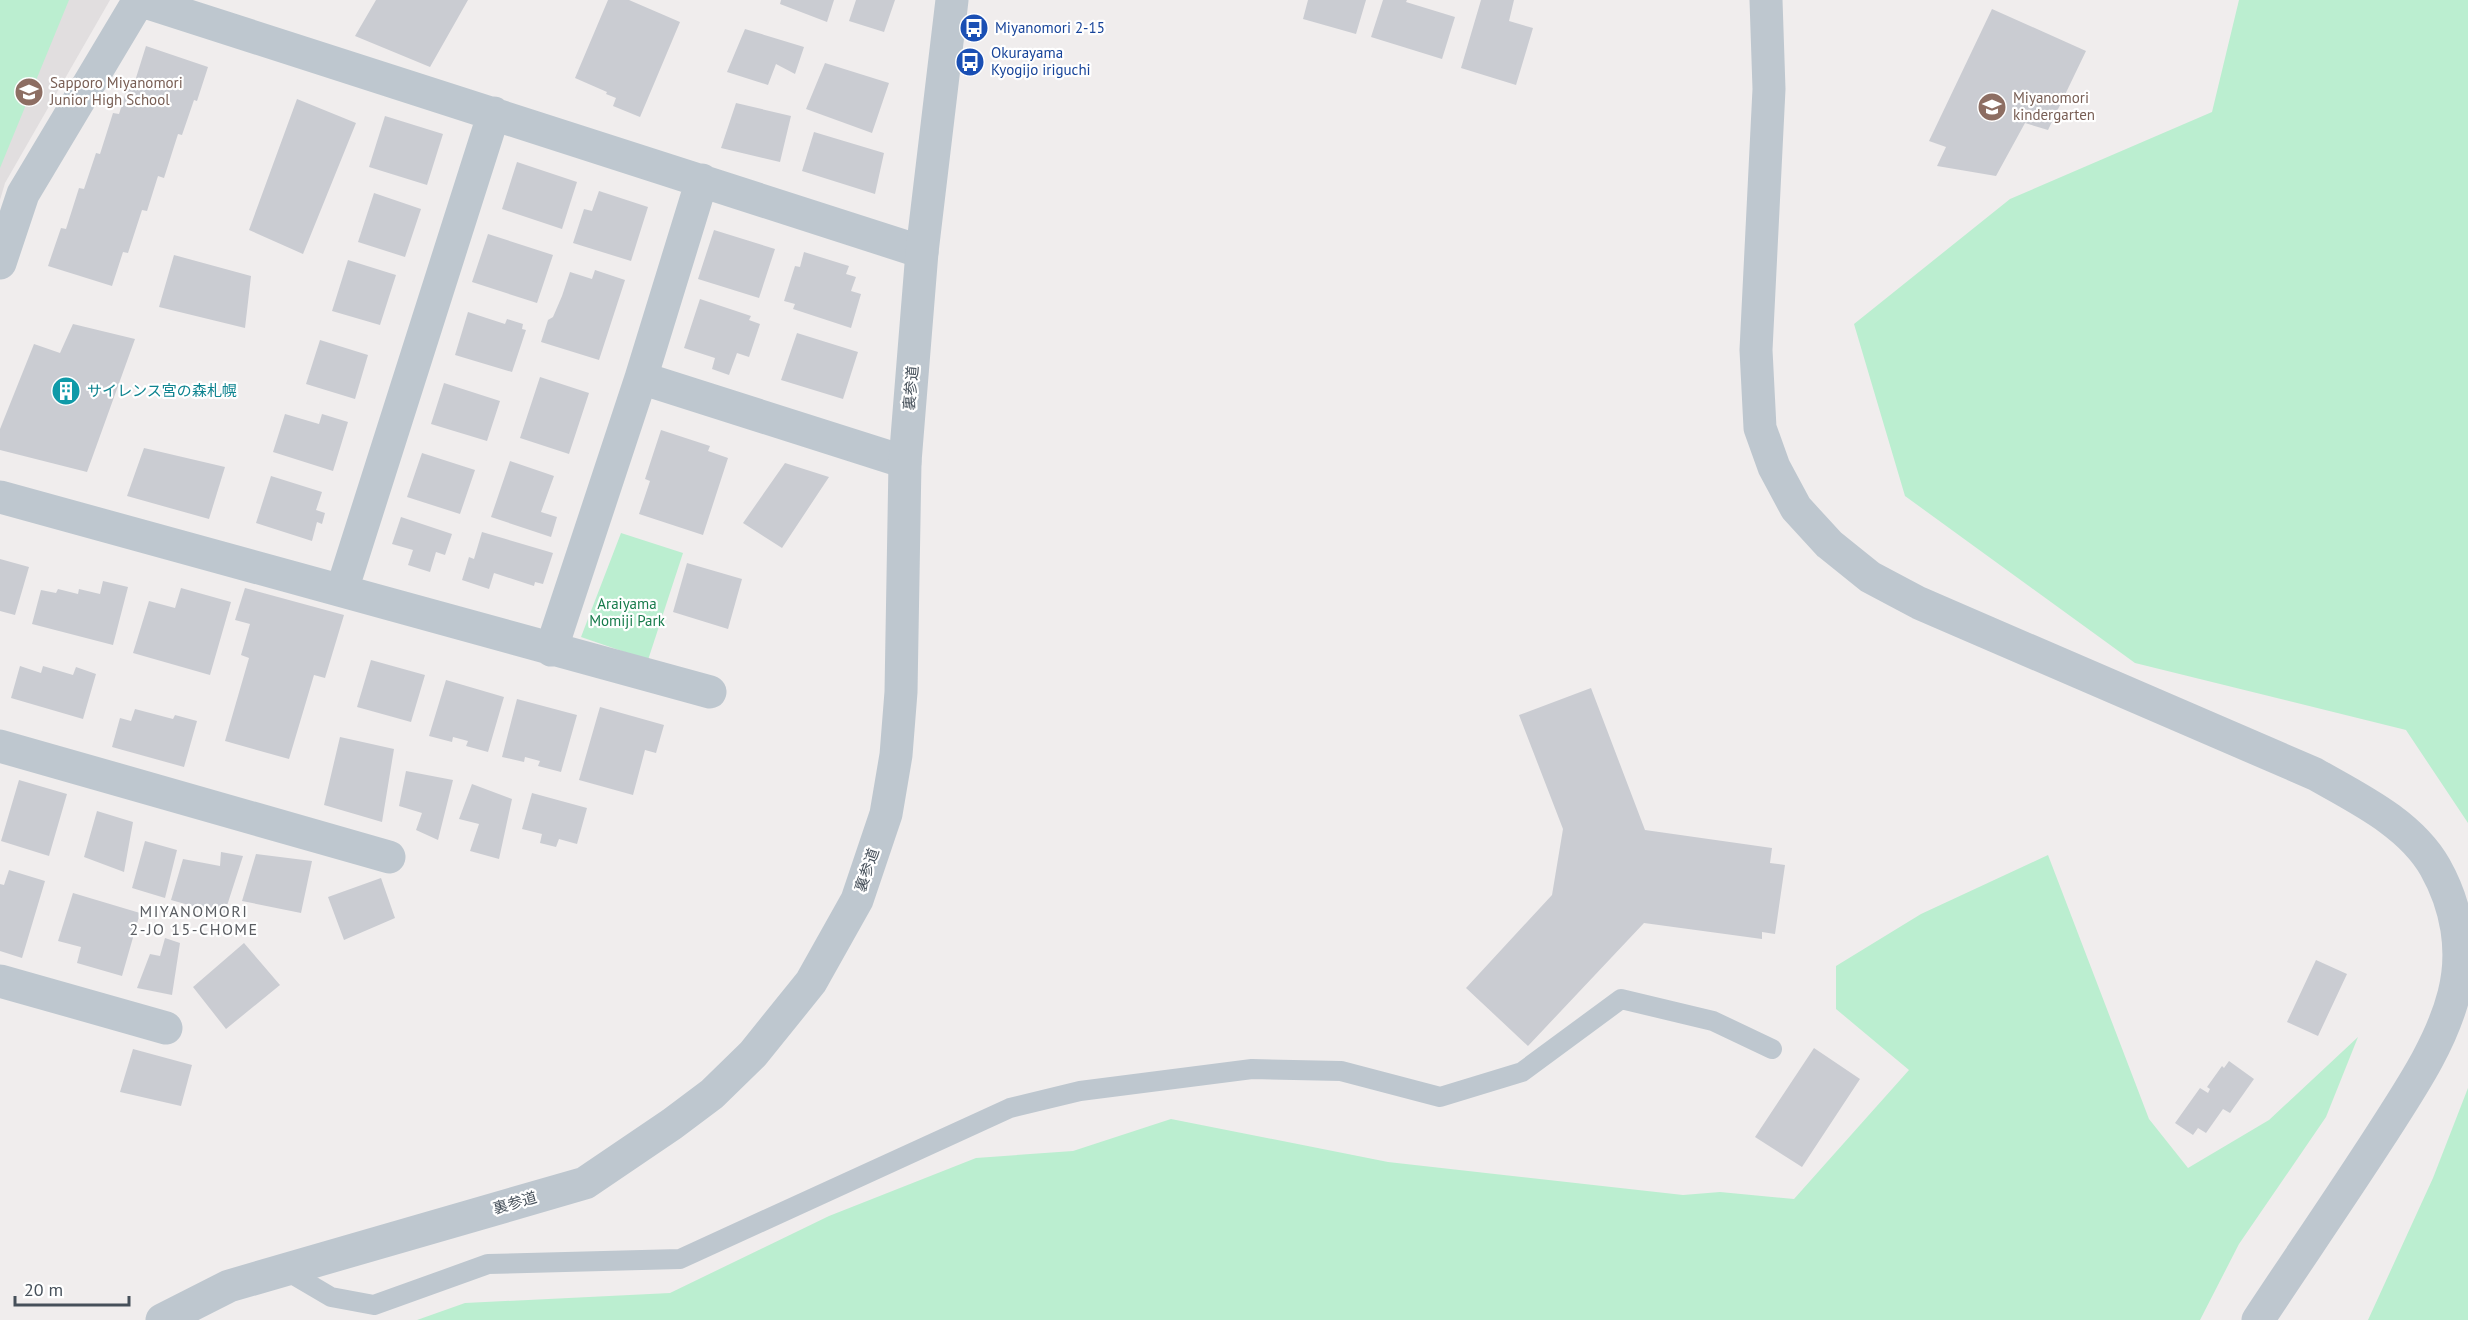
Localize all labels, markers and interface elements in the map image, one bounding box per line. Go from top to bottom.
bus stop icon: Miyanomori 2-15 [958,12,990,44]
place label: Miyanomori 2-15 [995,18,1105,37]
place label: Okurayama Kyogijo iriguchi [991,43,1091,79]
bus stop icon: Okurayama Kyogijo iriguchi [954,46,986,78]
place label: Sapporo Miyanomori Junior High School [49,73,183,109]
school or university icon: Sapporo Miyanomori Junior High School [13,76,45,108]
place label: Miyanomori kindergarten [2013,88,2095,124]
school or university icon: Miyanomori kindergarten [1976,91,2008,123]
street label: 裏参道 [899,365,922,411]
building icon: サイレンス宮の森札幌 [50,375,82,407]
place label: サイレンス宮の森札幌 [87,381,237,400]
park label: Araiyama Momiji Park [589,594,666,630]
street label: 裏参道 [850,845,883,894]
district label: MIYANOMORI 2-JO 15-CHOME [129,901,259,939]
street label: 裏参道 [491,1187,539,1218]
scale bar [15,1269,129,1307]
text: 20 m [24,1278,63,1301]

